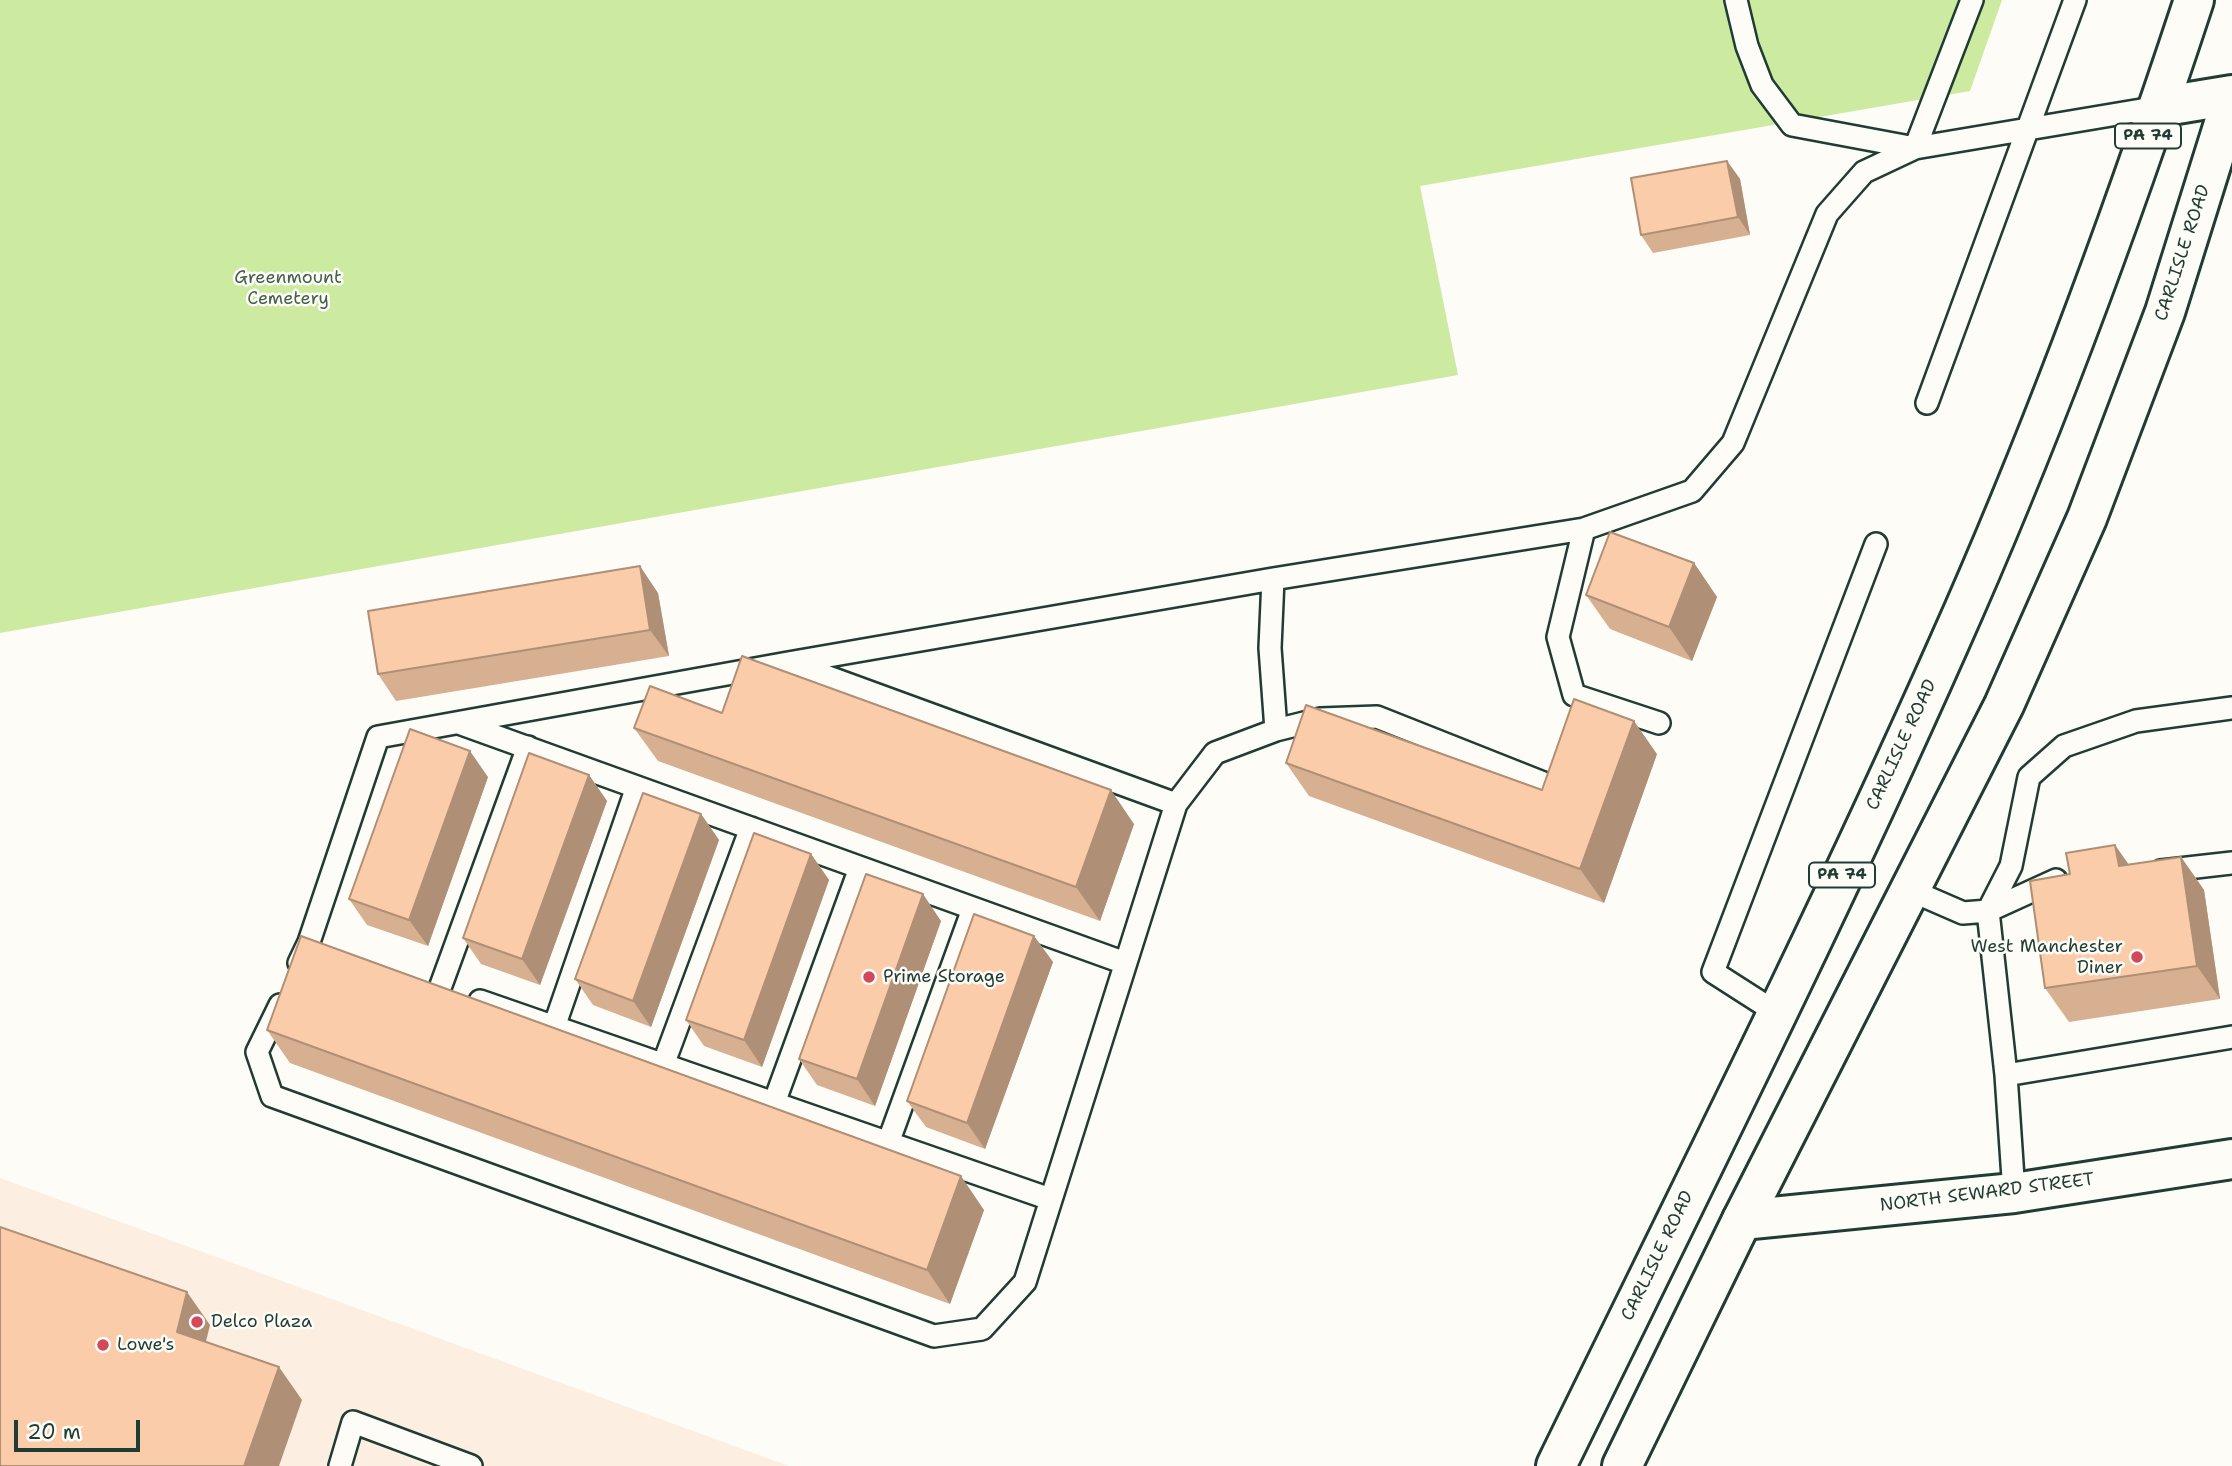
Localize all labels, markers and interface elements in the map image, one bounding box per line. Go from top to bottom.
road number: PA 74 [2115,124,2181,148]
street label: CARLISLE ROAD [2151,182,2215,324]
park label: Greenmount Cemetery [234,267,342,310]
street label: CARLISLE ROAD [1862,676,1942,814]
road number: PA 74 [1809,862,1875,888]
place label: West Manchester Diner [1971,936,2123,978]
marker: West Manchester Diner [2129,949,2145,965]
place label: Prime Storage [883,966,1005,988]
marker: Prime Storage [861,969,877,985]
street label: NORTH SEWARD STREET [1879,1169,2095,1217]
street label: CARLISLE ROAD [1617,1187,1699,1325]
place label: Delco Plaza [211,1311,312,1333]
marker: Delco Plaza [189,1314,205,1330]
place label: Lowe's [117,1334,174,1356]
marker: Lowe's [95,1337,111,1353]
scale bar [18,1406,144,1450]
text: 20 m [27,1418,81,1446]

